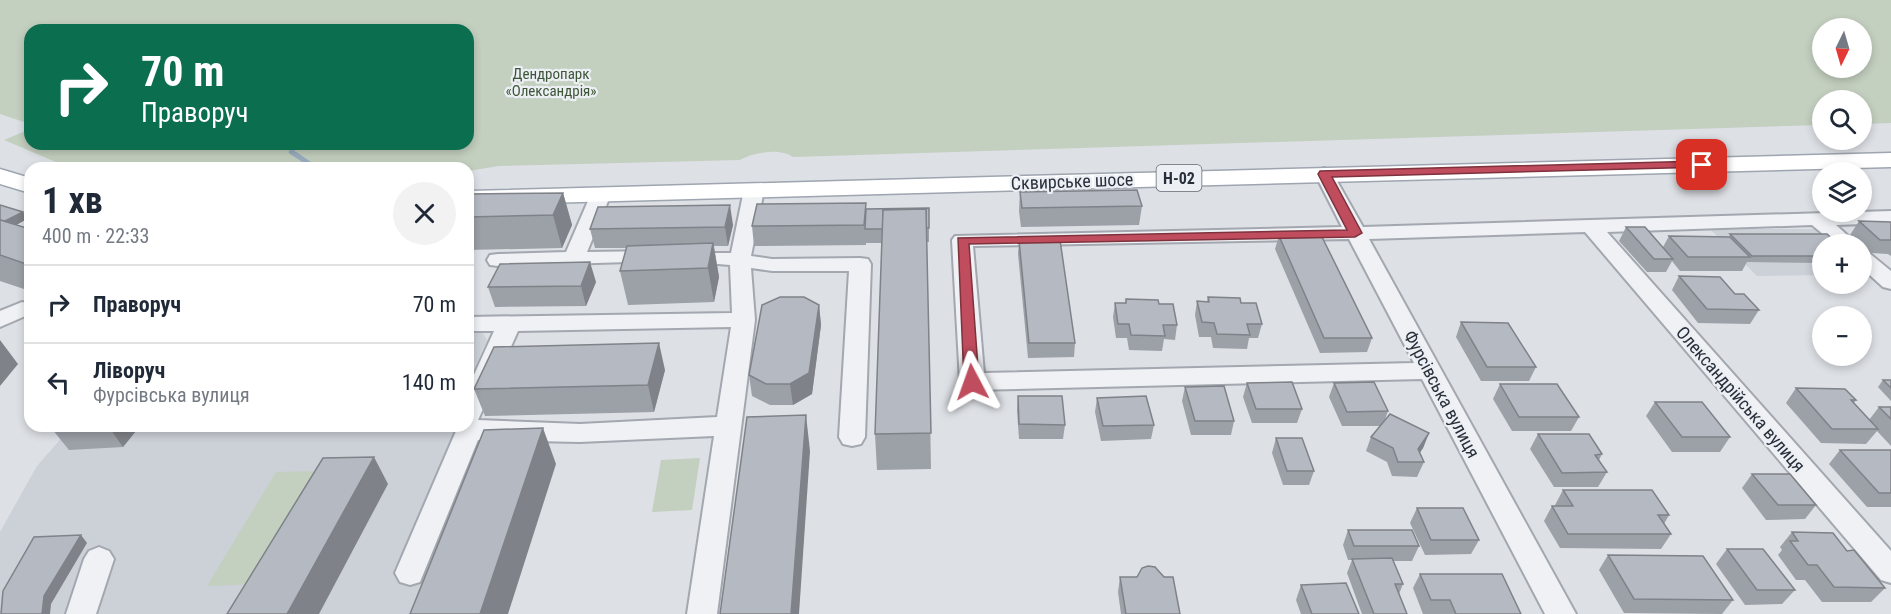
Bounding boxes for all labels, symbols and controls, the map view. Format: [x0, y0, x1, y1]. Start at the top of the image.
north arrow [1812, 18, 1872, 78]
map controls [1812, 18, 1872, 366]
text: 70 m [141, 47, 224, 96]
icon: right [42, 48, 120, 126]
park label: Дендропарк «Олександрія» [505, 65, 597, 100]
button: search [1812, 90, 1872, 150]
text: Праворуч [141, 97, 249, 129]
pin [1676, 139, 1727, 190]
icon: arrive [1685, 148, 1718, 181]
button: layers [1812, 162, 1872, 222]
road number: Н-02 [1156, 165, 1202, 191]
street label: Сквирське шосе [1010, 168, 1134, 194]
text: 1 хв [42, 180, 103, 222]
button: close [393, 182, 456, 245]
text: 400 m · 22:33 [42, 224, 149, 248]
button: + [1812, 234, 1872, 294]
icon: right [42, 288, 75, 321]
text: Праворуч [93, 292, 181, 317]
text: 70 m [413, 292, 456, 317]
button: − [1812, 306, 1872, 366]
street label: Олександрійська вулиця [1672, 322, 1810, 476]
street label: Фурсівська вулиця [1400, 327, 1484, 461]
position arrow [940, 350, 1004, 414]
text: Ліворуч [93, 358, 165, 383]
icon: left [42, 366, 75, 399]
text: 140 m [402, 370, 456, 395]
text: Фурсівська вулиця [93, 383, 250, 407]

